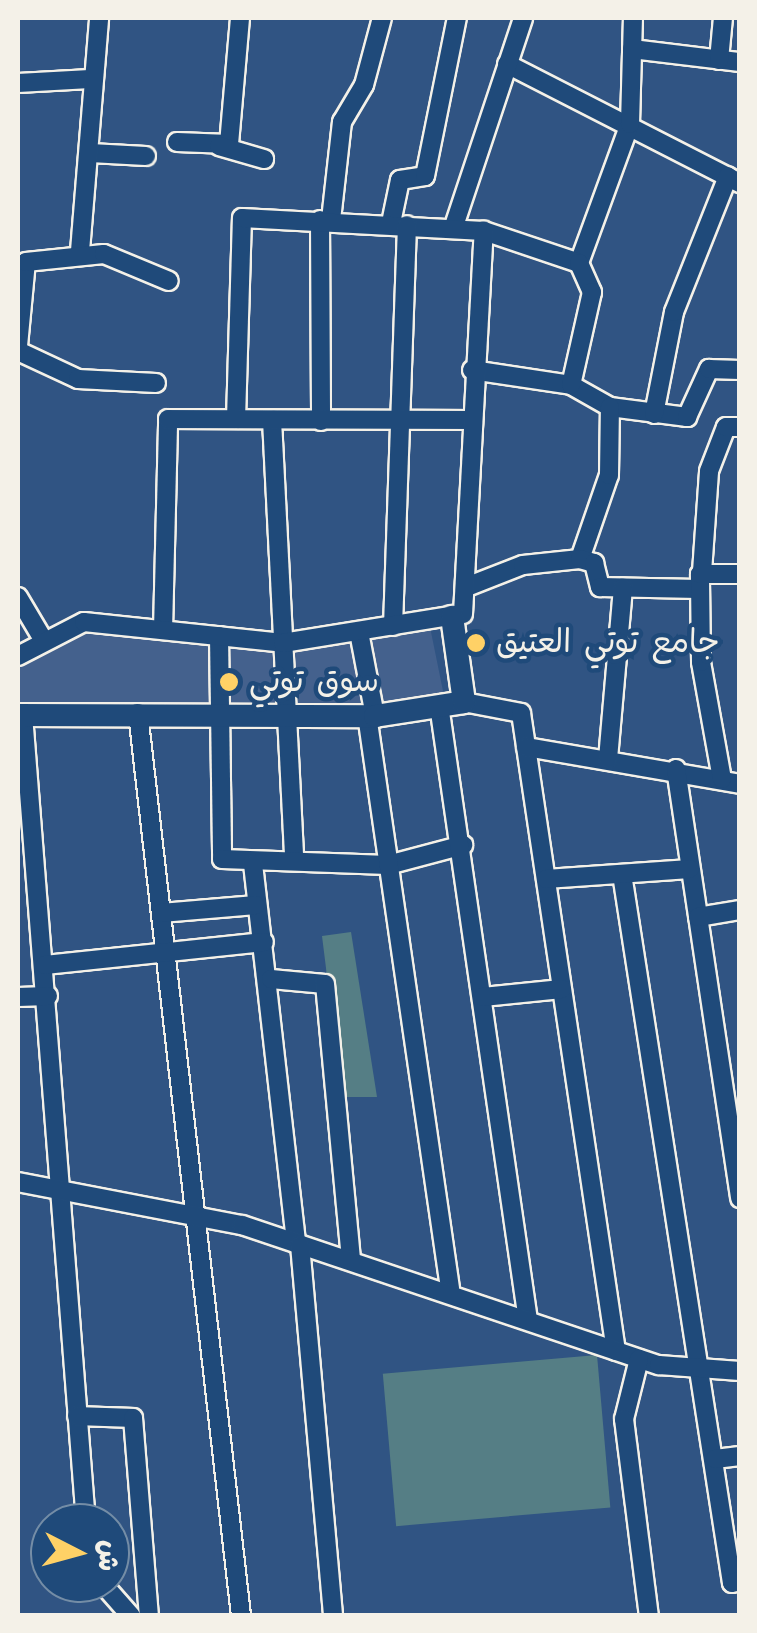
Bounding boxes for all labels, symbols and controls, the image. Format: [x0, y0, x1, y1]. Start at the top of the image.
place label: جامع توتي العتيق [496, 624, 720, 662]
marker: جامع توتي العتيق [465, 632, 487, 654]
place label: سوق توتي [249, 663, 379, 701]
marker: سوق توتي [218, 671, 240, 693]
north arrow [30, 1503, 130, 1603]
text: ش [87, 1539, 129, 1573]

